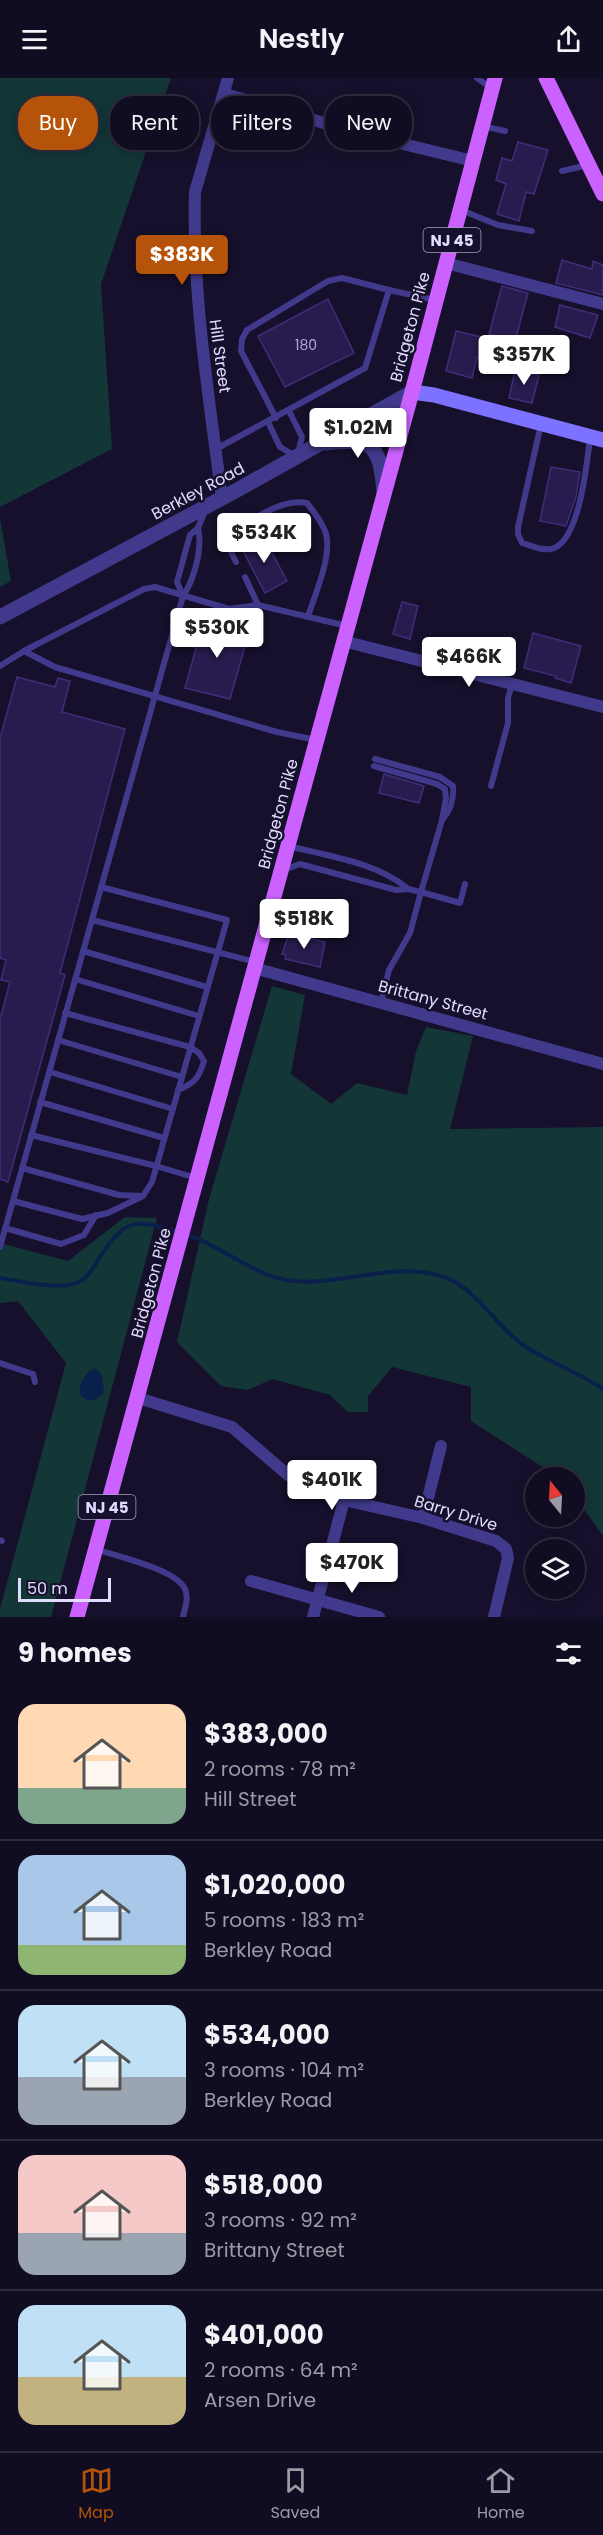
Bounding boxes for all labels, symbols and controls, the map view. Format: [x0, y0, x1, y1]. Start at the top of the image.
text: Nestly [259, 20, 344, 57]
icon: menu [18, 23, 51, 56]
icon: share [552, 23, 585, 56]
chip: Buy [18, 96, 98, 150]
chip: Rent [110, 96, 199, 150]
chip: Filters [211, 96, 313, 150]
chip: New [325, 96, 412, 150]
road number: NJ 45 [424, 228, 480, 252]
pin: $383K [140, 235, 224, 286]
text: $383K [150, 240, 214, 268]
street label: Bridgeton Pike [384, 269, 436, 385]
street label: Hill Street [203, 318, 237, 394]
house number: 180 [295, 335, 317, 355]
pin: $357K [482, 335, 566, 386]
text: $357K [493, 340, 555, 368]
pin: $1.02M [309, 408, 407, 459]
text: $1.02M [323, 413, 393, 441]
street label: Berkley Road [147, 457, 249, 525]
pin: $534K [222, 513, 306, 564]
text: $534K [231, 518, 297, 546]
pin: $530K [175, 608, 259, 659]
text: $530K [184, 613, 250, 641]
pin: $466K [427, 637, 511, 688]
text: $466K [436, 642, 502, 670]
street label: Bridgeton Pike [252, 756, 304, 872]
pin: $518K [262, 899, 346, 950]
text: $518K [274, 904, 334, 932]
street label: Brittany Street [376, 974, 490, 1026]
street label: Bridgeton Pike [125, 1225, 177, 1341]
pin: $401K [290, 1460, 374, 1511]
text: $401K [301, 1465, 363, 1493]
north arrow [525, 1467, 585, 1527]
map controls [525, 1467, 585, 1599]
street label: Barry Drive [412, 1489, 501, 1537]
road number: NJ 45 [78, 1495, 136, 1519]
button: layers [525, 1539, 585, 1599]
pin: $470K [310, 1543, 394, 1594]
text: $470K [320, 1548, 384, 1576]
scale bar [18, 1575, 111, 1602]
text: 50 m [27, 1577, 68, 1600]
text: 9 homes [18, 1635, 132, 1671]
icon: filters [552, 1637, 585, 1670]
text: $383,000 [204, 1716, 328, 1752]
icon: home [66, 1728, 138, 1800]
text: 2 rooms · 78 m² [204, 1755, 356, 1783]
text: Hill Street [204, 1785, 297, 1813]
text: $1,020,000 [204, 1867, 345, 1903]
icon: home [66, 1879, 138, 1951]
text: 5 rooms · 183 m² [204, 1906, 364, 1934]
text: Berkley Road [204, 1936, 332, 1964]
text: $534,000 [204, 2017, 330, 2053]
icon: home [66, 2029, 138, 2101]
text: 3 rooms · 104 m² [204, 2056, 364, 2084]
text: Berkley Road [204, 2086, 332, 2114]
text: $518,000 [204, 2167, 323, 2203]
icon: home [66, 2179, 138, 2251]
text: 3 rooms · 92 m² [204, 2206, 357, 2234]
text: Brittany Street [204, 2236, 345, 2264]
text: $401,000 [204, 2317, 324, 2353]
icon: home [66, 2329, 138, 2401]
text: 2 rooms · 64 m² [204, 2356, 358, 2384]
text: Arsen Drive [204, 2386, 316, 2414]
tab: Map [78, 2464, 114, 2525]
tab: Saved [270, 2464, 320, 2525]
tab: Home [477, 2464, 525, 2525]

